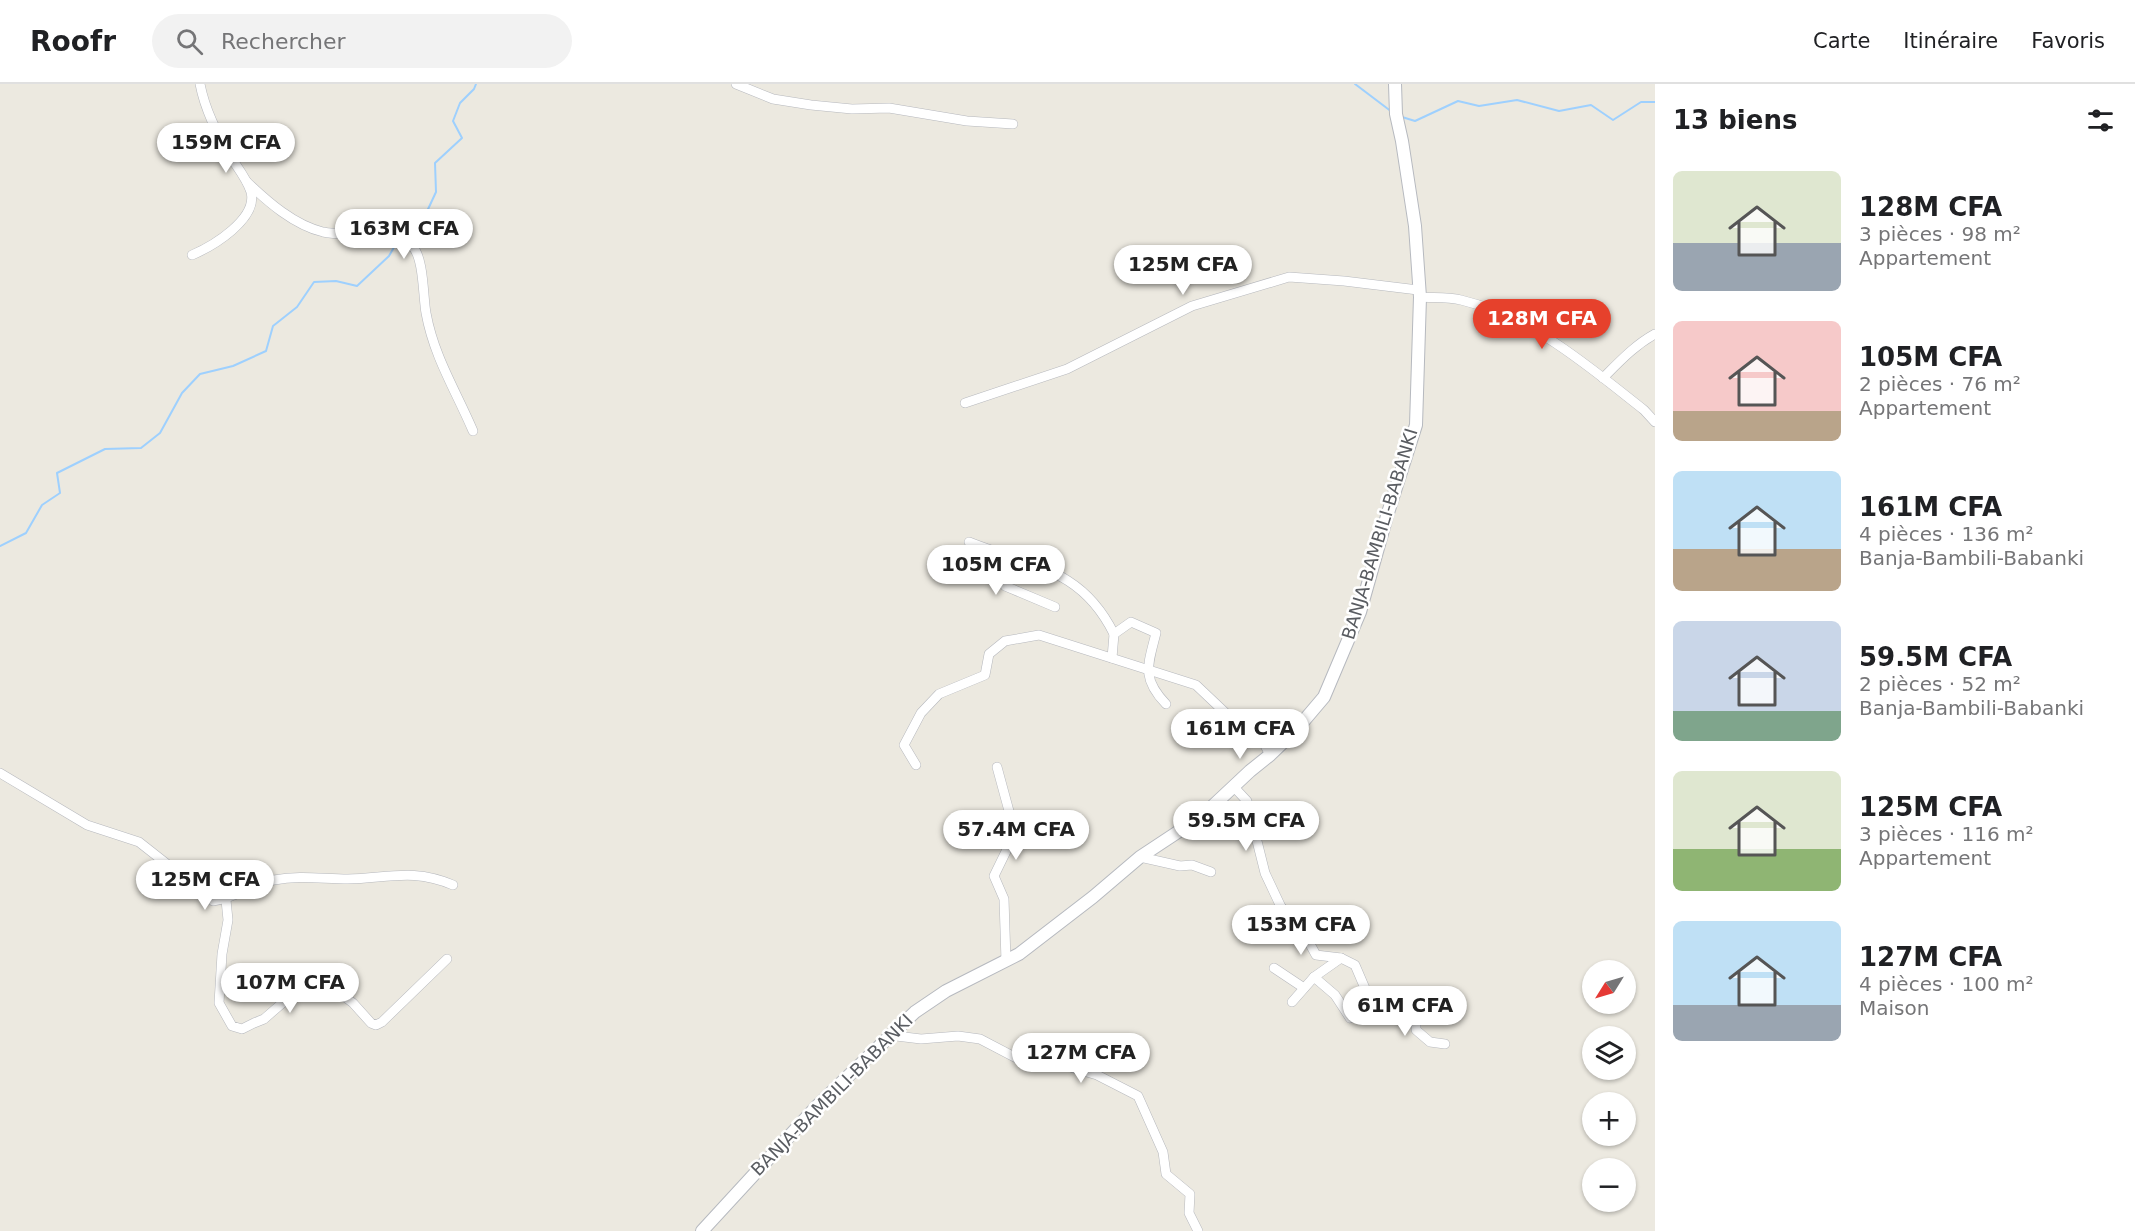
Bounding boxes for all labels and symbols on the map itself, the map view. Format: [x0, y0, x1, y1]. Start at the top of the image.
pin: 159M CFA [164, 123, 288, 174]
pin: 163M CFA [342, 209, 466, 260]
pin: 125M CFA [1121, 245, 1245, 296]
pin: 128M CFA [1480, 299, 1604, 350]
street label: BANJA-BAMBILI-BABANKI [1337, 426, 1422, 642]
pin: 105M CFA [934, 545, 1058, 596]
pin: 161M CFA [1178, 709, 1302, 760]
pin: 59.5M CFA [1177, 801, 1315, 852]
pin: 57.4M CFA [947, 810, 1085, 861]
pin: 125M CFA [143, 860, 267, 911]
pin: 153M CFA [1239, 905, 1363, 956]
north arrow [1582, 960, 1636, 1014]
pin: 107M CFA [228, 963, 352, 1014]
pin: 61M CFA [1350, 986, 1460, 1037]
street label: BANJA-BAMBILI-BABANKI [746, 1009, 917, 1180]
pin: 127M CFA [1019, 1033, 1143, 1084]

